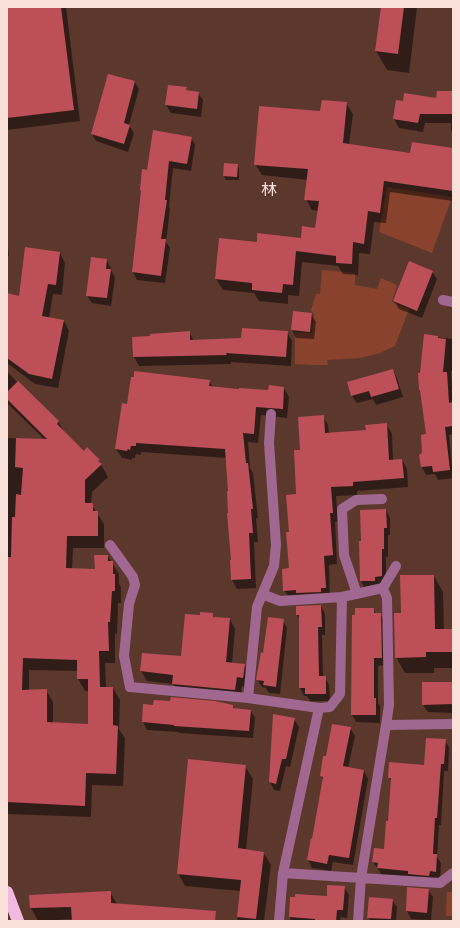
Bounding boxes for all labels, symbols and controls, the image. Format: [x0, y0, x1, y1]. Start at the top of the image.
district label: 林 [261, 181, 277, 201]

